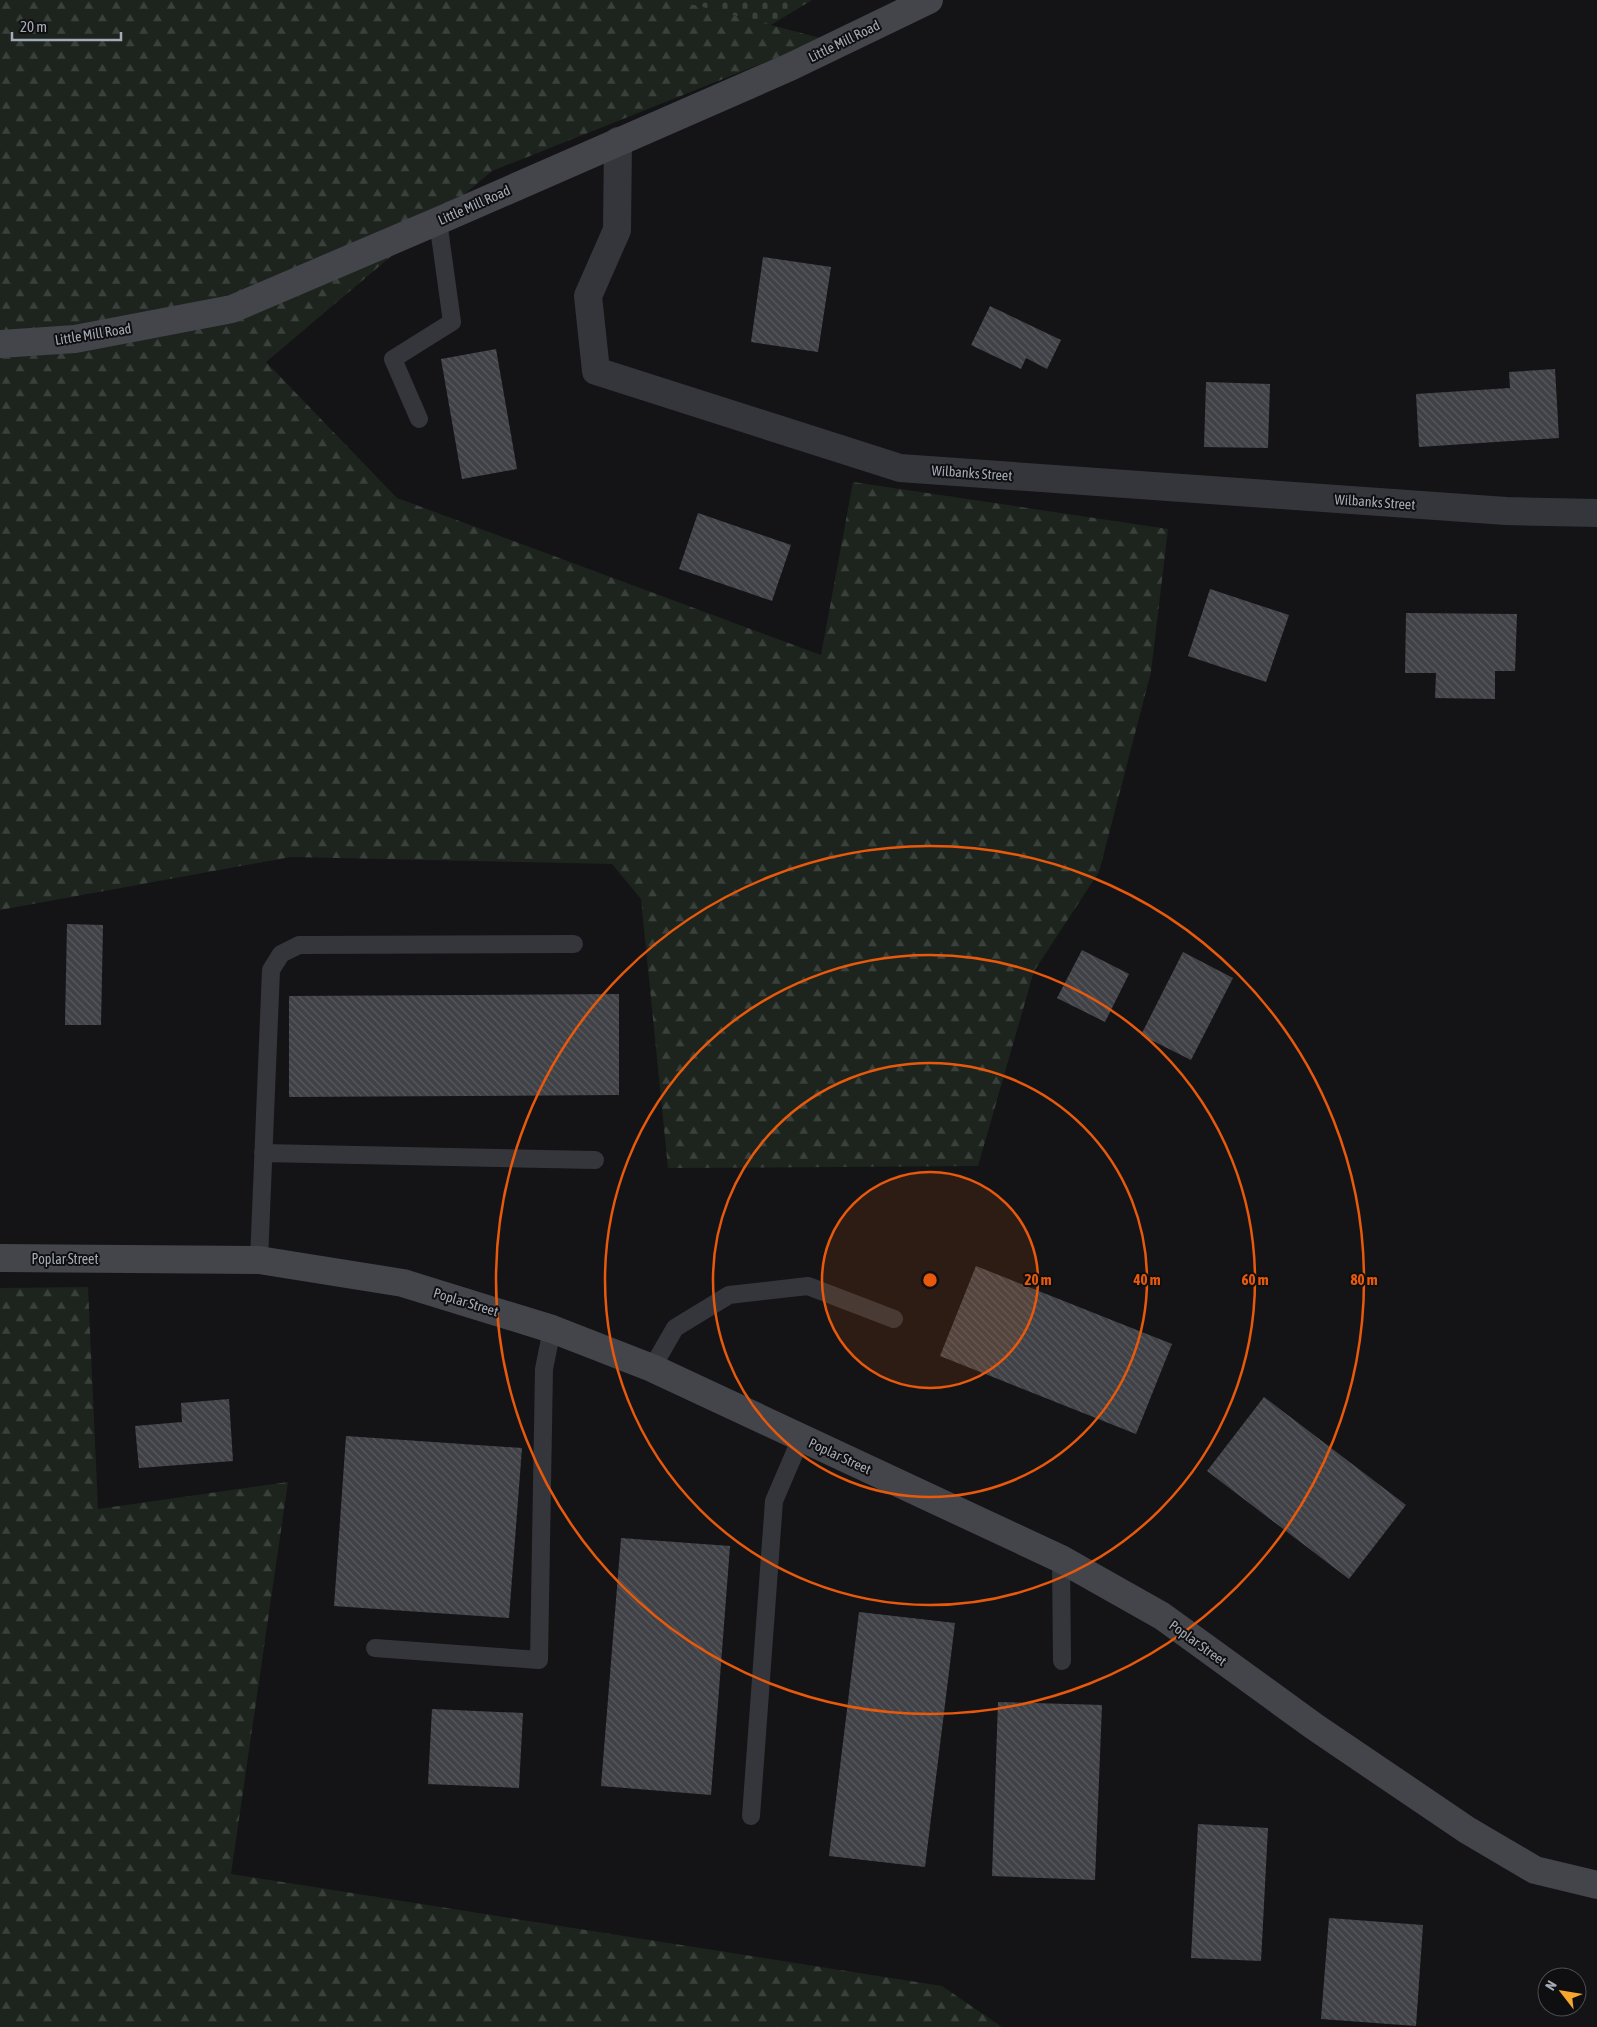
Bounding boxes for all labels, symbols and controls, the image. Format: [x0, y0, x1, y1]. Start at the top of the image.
scale bar [12, 10, 121, 42]
street label: Little Mill Road [806, 17, 882, 65]
text: 20 m [20, 18, 47, 35]
street label: Little Mill Road [435, 182, 513, 228]
street label: Little Mill Road [54, 320, 132, 348]
street label: Wilbanks Street [931, 462, 1013, 484]
street label: Wilbanks Street [1334, 491, 1416, 513]
street label: Poplar Street [32, 1251, 98, 1267]
centre of rings [921, 1271, 939, 1289]
text: 20 m [1025, 1271, 1052, 1288]
text: 40 m [1133, 1271, 1161, 1288]
text: 60 m [1242, 1271, 1269, 1288]
text: 80 m [1351, 1271, 1378, 1288]
street label: Poplar Street [432, 1285, 500, 1319]
street label: Poplar Street [806, 1435, 874, 1477]
street label: Poplar Street [1166, 1617, 1230, 1669]
north arrow [1537, 1967, 1587, 2017]
text: N [1542, 1978, 1560, 1993]

